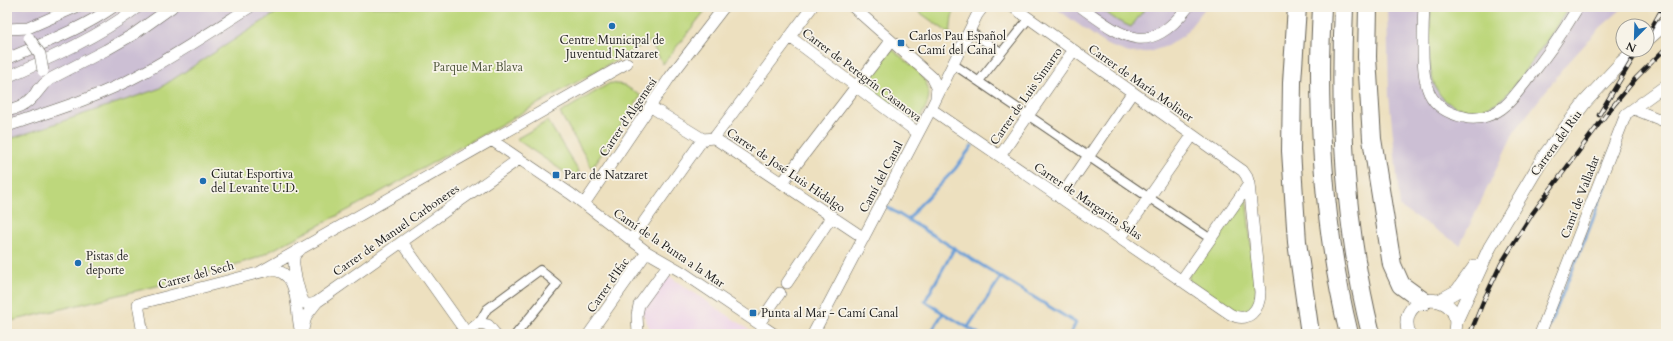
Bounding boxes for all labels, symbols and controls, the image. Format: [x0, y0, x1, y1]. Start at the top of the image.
north arrow [1615, 18, 1655, 58]
marker: Centre Municipal de Juventud Natzaret [607, 21, 617, 31]
street label: Carrer de Peregrín Casanova [799, 25, 926, 126]
place label: Carlos Pau Español - Camí del Canal [909, 28, 1006, 58]
place label: Centre Municipal de Juventud Natzaret [560, 32, 664, 62]
marker: Carlos Pau Español - Camí del Canal [896, 38, 906, 48]
text: N [1624, 38, 1639, 56]
street label: Carrer de María Moliner [1085, 41, 1197, 126]
street label: Carrer de Luis Simarro [986, 44, 1066, 148]
park label: Parque Mar Blava [433, 59, 524, 75]
street label: Carrer d'Algemesí [596, 74, 661, 160]
street label: Carrera del Riu [1527, 107, 1586, 179]
street label: Carrer de José Luis Hidalgo [723, 124, 849, 216]
street label: Camí del Canal [855, 139, 907, 215]
street label: Camí de Valladar [1557, 153, 1603, 241]
street label: Carrer de Margarita Salas [1031, 159, 1145, 243]
place label: Ciutat Esportiva del Levante U.D. [211, 166, 298, 196]
place label: Parc de Natzaret [564, 167, 648, 183]
marker: Parc de Natzaret [551, 170, 561, 180]
marker: Ciutat Esportiva del Levante U.D. [198, 176, 208, 186]
street label: Carrer de Manuel Carboneres [330, 180, 462, 280]
street label: Camí de la Punta a la Mar [610, 205, 728, 292]
place label: Pistas de deporte [86, 248, 129, 278]
street label: Carrer d'Ifac [583, 254, 633, 316]
street label: Carrer del Sech [156, 257, 236, 293]
marker: Pistas de deporte [73, 258, 83, 268]
place label: Punta al Mar - Camí Canal [761, 305, 898, 321]
marker: Punta al Mar - Camí Canal [748, 308, 758, 318]

